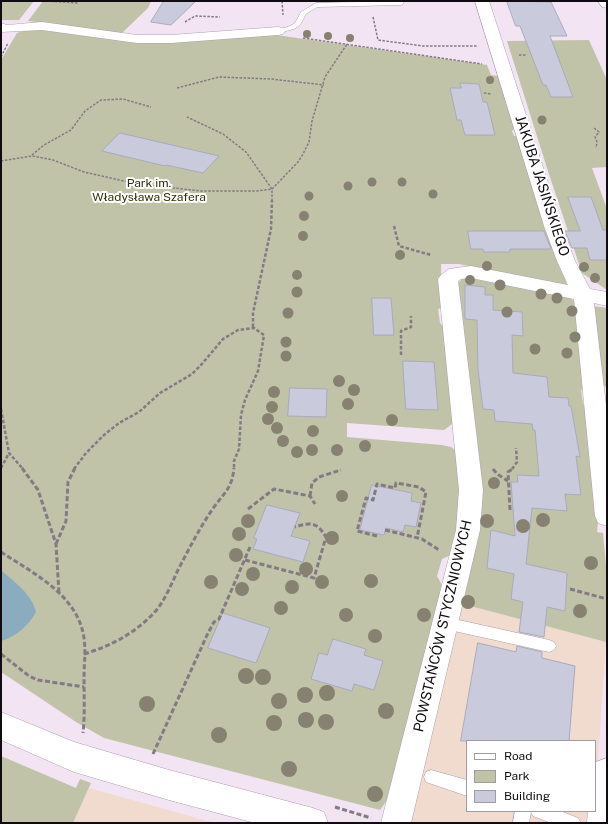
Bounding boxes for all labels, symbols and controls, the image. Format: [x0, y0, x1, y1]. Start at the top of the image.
street label: JAKUBA JASIŃSKIEGO [511, 113, 573, 259]
park label: Park im. Władysława Szafera [92, 176, 206, 204]
street label: POWSTAŃCÓW STYCZNIOWYCH [410, 518, 476, 734]
legend [466, 740, 596, 812]
text: Road [504, 749, 532, 763]
text: Park [504, 769, 530, 783]
text: Building [504, 789, 550, 803]

